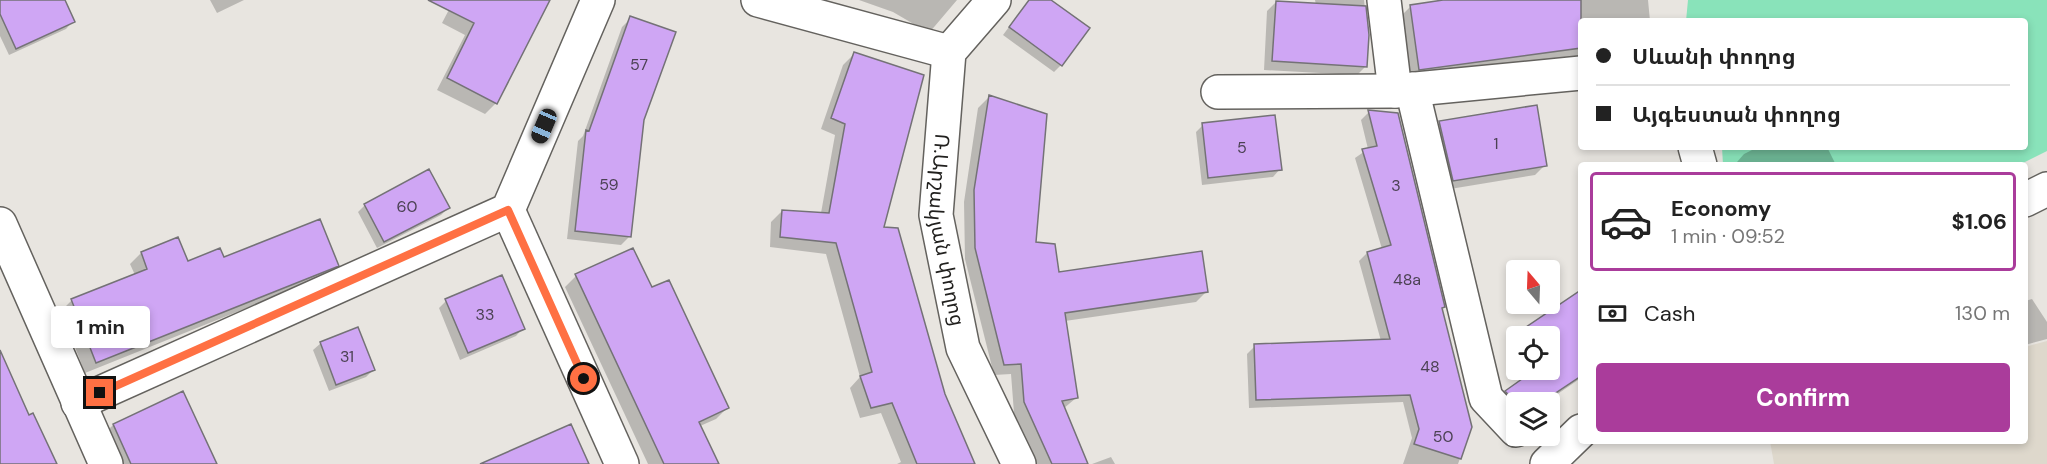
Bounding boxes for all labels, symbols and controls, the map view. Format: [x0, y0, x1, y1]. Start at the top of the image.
text: Սևանի փողոց [1632, 42, 1796, 71]
house number: 57 [630, 54, 648, 75]
text: Այգեստան փողոց [1632, 100, 1841, 129]
car [529, 106, 559, 146]
street label: Ռ.Արշակյան փողոց [923, 133, 971, 328]
house number: 1 [1494, 133, 1499, 154]
house number: 5 [1237, 137, 1247, 158]
house number: 59 [599, 174, 619, 195]
house number: 3 [1391, 175, 1401, 196]
text: Economy [1671, 194, 1771, 223]
icon: car [1599, 195, 1653, 249]
house number: 60 [397, 196, 418, 217]
text: $1.06 [1952, 207, 2007, 236]
text: 1 min · 09:52 [1671, 223, 1785, 249]
north arrow [1506, 260, 1560, 314]
map controls [1506, 260, 1560, 446]
house number: 48a [1393, 269, 1421, 290]
icon: cash [1596, 297, 1629, 330]
text: Cash [1644, 299, 1695, 328]
text: 130 m [1955, 300, 2010, 326]
house number: 33 [476, 304, 494, 325]
callout: 1 min [51, 306, 150, 348]
text: 1 min [76, 314, 125, 340]
button: locate [1506, 326, 1560, 380]
house number: 31 [340, 346, 354, 367]
house number: 48 [1420, 356, 1440, 377]
button: Confirm [1596, 363, 2010, 432]
route start [570, 365, 597, 392]
route end [86, 379, 113, 406]
button: layers [1506, 392, 1560, 446]
house number: 50 [1433, 426, 1453, 447]

